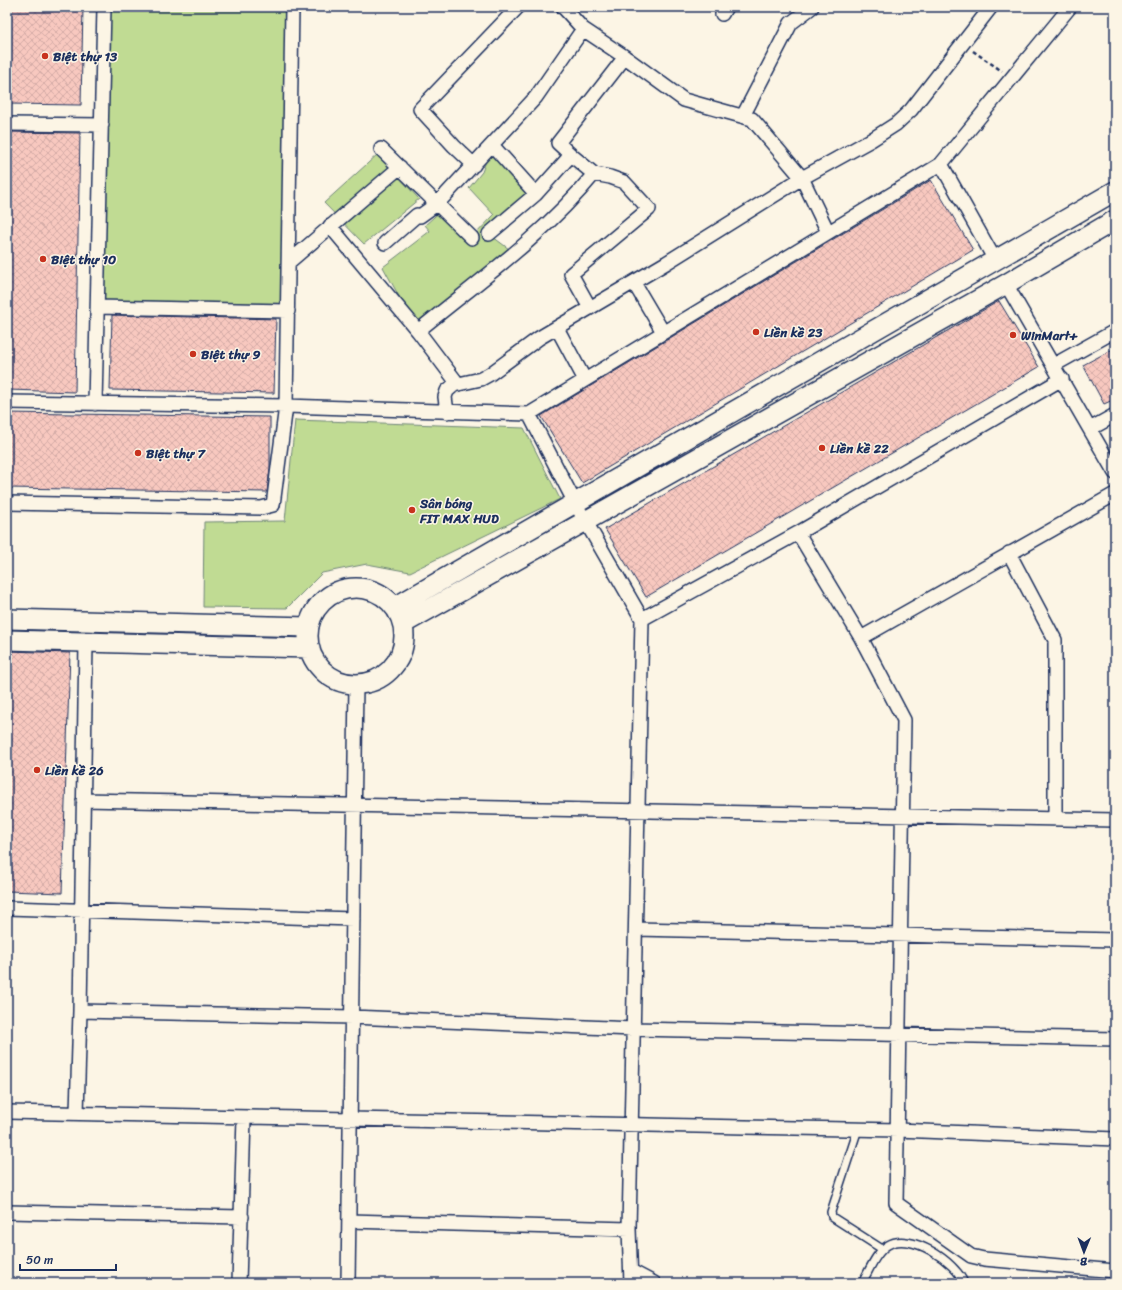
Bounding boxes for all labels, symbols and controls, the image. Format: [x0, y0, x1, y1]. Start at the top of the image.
place label: Biệt thự 13 [53, 45, 118, 68]
marker: Biệt thự 13 [40, 51, 50, 61]
place label: Biệt thự 10 [51, 248, 116, 271]
marker: Biệt thự 10 [38, 254, 48, 264]
place label: Liền kề 23 [764, 321, 823, 344]
place label: WinMart+ [1021, 324, 1078, 347]
marker: Liền kề 23 [751, 327, 761, 337]
marker: WinMart+ [1008, 330, 1018, 340]
place label: Biệt thự 9 [201, 343, 261, 366]
marker: Biệt thự 9 [188, 349, 198, 359]
place label: Liền kề 22 [830, 437, 889, 460]
place label: Biệt thự 7 [146, 442, 207, 465]
marker: Liền kề 22 [817, 443, 827, 453]
marker: Biệt thự 7 [133, 448, 143, 458]
place label: Sân bóng FIT MAX HUD [419, 492, 499, 530]
marker: Sân bóng FIT MAX HUD [407, 505, 417, 515]
place label: Liền kề 26 [45, 759, 104, 782]
marker: Liền kề 26 [32, 765, 42, 775]
north arrow [1064, 1232, 1104, 1272]
scale bar [20, 1246, 116, 1272]
text: 50 m [26, 1249, 53, 1271]
text: B [1080, 1252, 1087, 1271]

